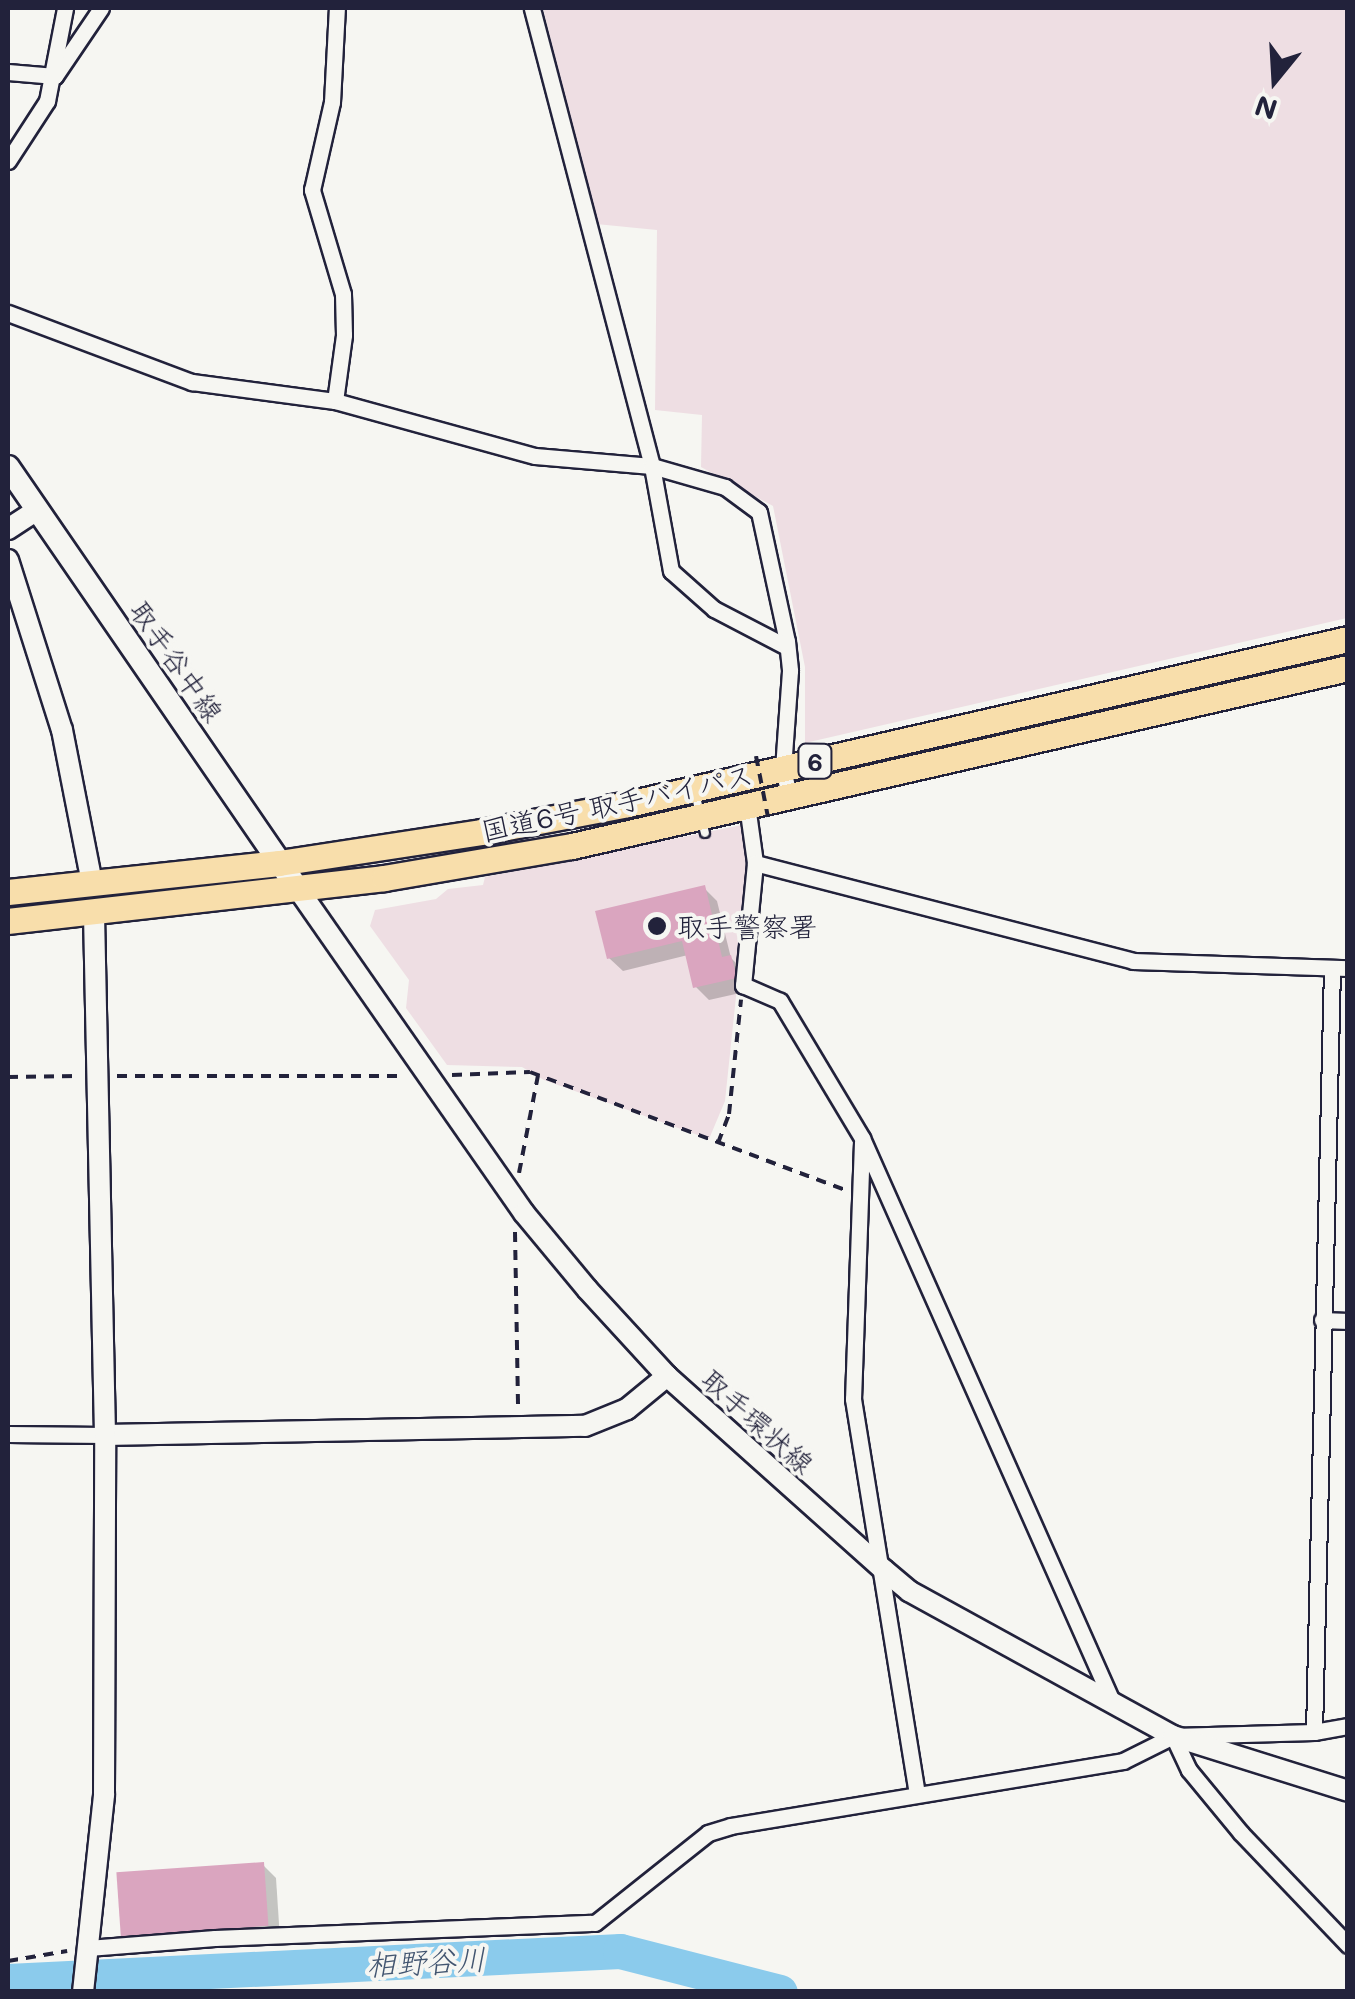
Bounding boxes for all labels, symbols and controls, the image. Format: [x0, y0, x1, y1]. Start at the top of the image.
north arrow [1225, 30, 1325, 130]
text: N [1250, 88, 1281, 129]
street label: 取手谷中線 [123, 594, 231, 728]
road number: 6 [795, 741, 835, 781]
street label: 国道6号 取手バイパス [478, 757, 756, 847]
place label: 取手警察署 [677, 909, 817, 943]
marker: 取手警察署 [646, 915, 668, 937]
street label: 取手環状線 [695, 1362, 821, 1480]
water label: 相野谷川 [365, 1940, 487, 1982]

